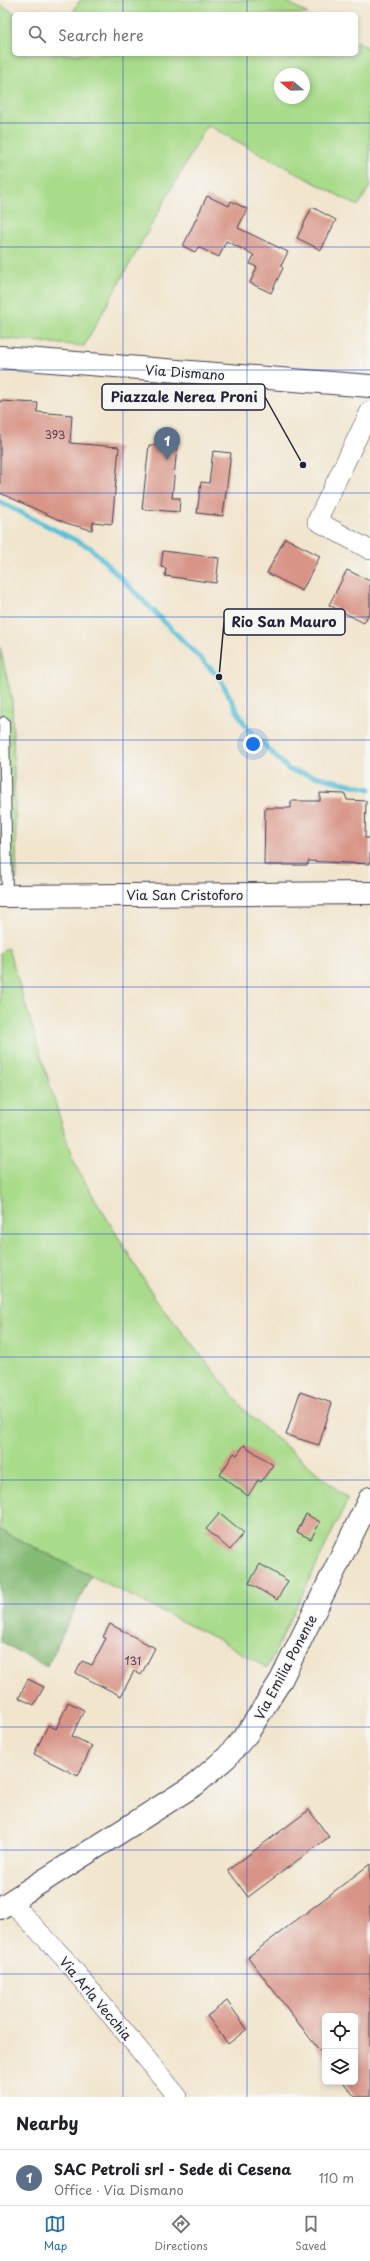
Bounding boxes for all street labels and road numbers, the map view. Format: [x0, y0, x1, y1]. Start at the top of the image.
street label: Via Dismano [144, 360, 226, 384]
street label: Via San Cristoforo [127, 885, 243, 904]
street label: Via Emilia Ponente [249, 1611, 321, 1723]
street label: Via Arla Vecchia [55, 1952, 137, 2044]

